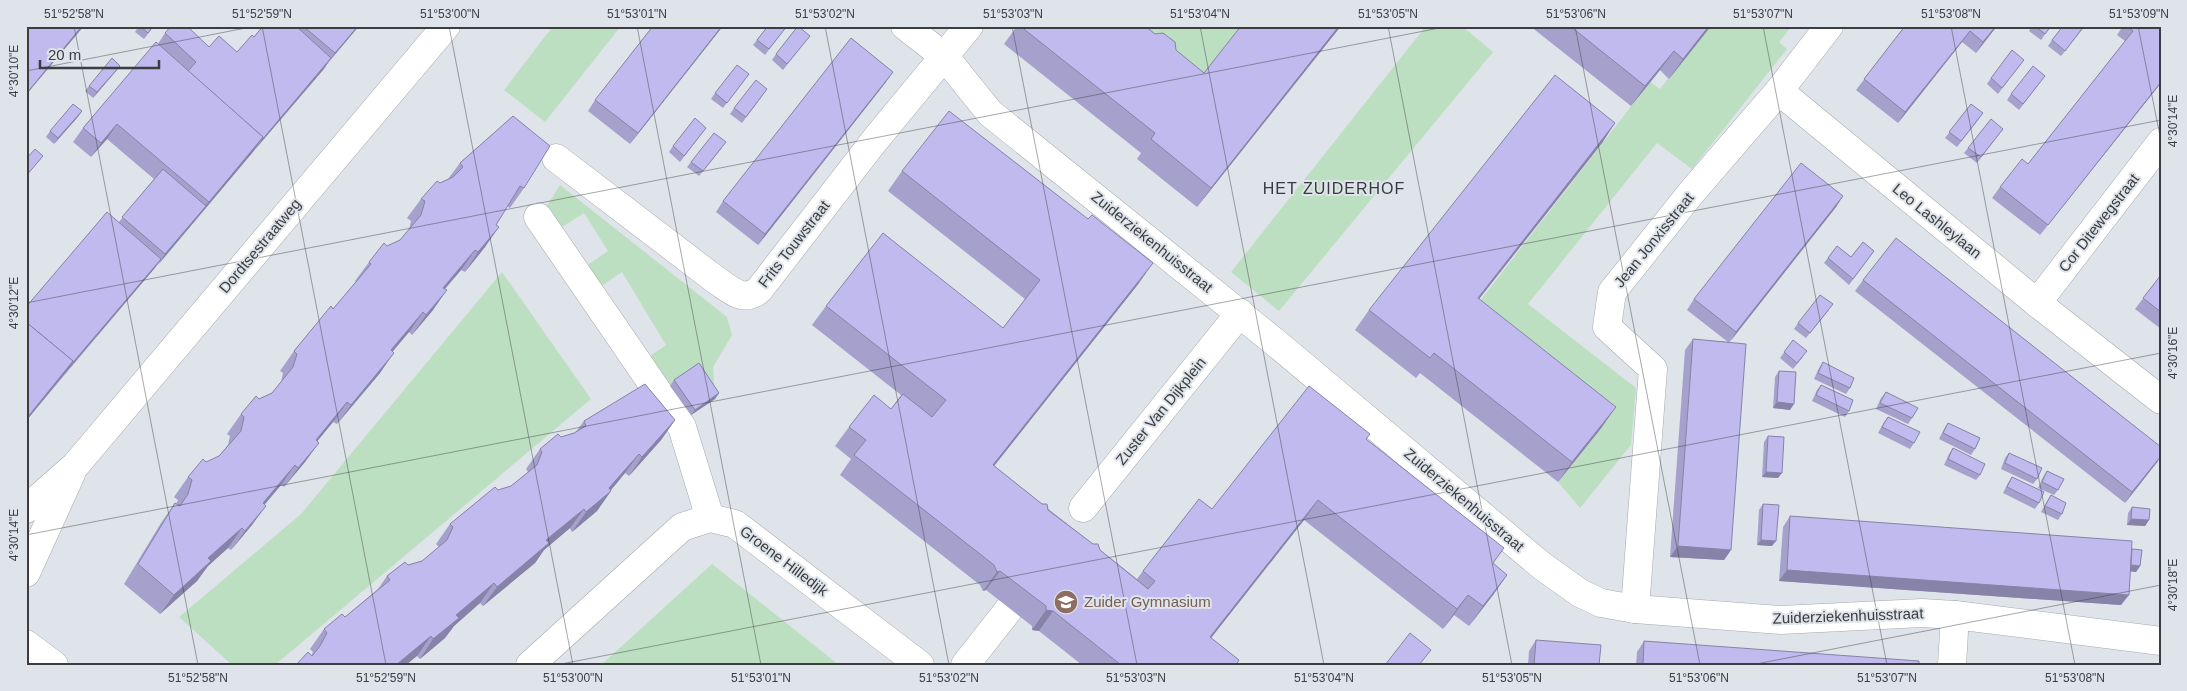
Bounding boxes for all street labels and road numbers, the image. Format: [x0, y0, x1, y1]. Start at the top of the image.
street label: Cor Ditewegstraat [2055, 170, 2143, 275]
street label: Leo Lashleylaan [1890, 180, 1985, 262]
street label: Zuiderziekenhuisstraat [1088, 188, 1217, 296]
street label: Jean Jonxisstraat [1610, 188, 1697, 290]
street label: Dordtsestraatweg [215, 195, 304, 296]
street label: Frits Touwstraat [754, 196, 833, 291]
street label: Zuster Van Dijkplein [1112, 354, 1209, 468]
street label: Zuiderziekenhuisstraat [1401, 445, 1528, 555]
street label: Groene Hilledijk [737, 522, 832, 600]
street label: Zuiderziekenhuisstraat [1772, 604, 1925, 627]

